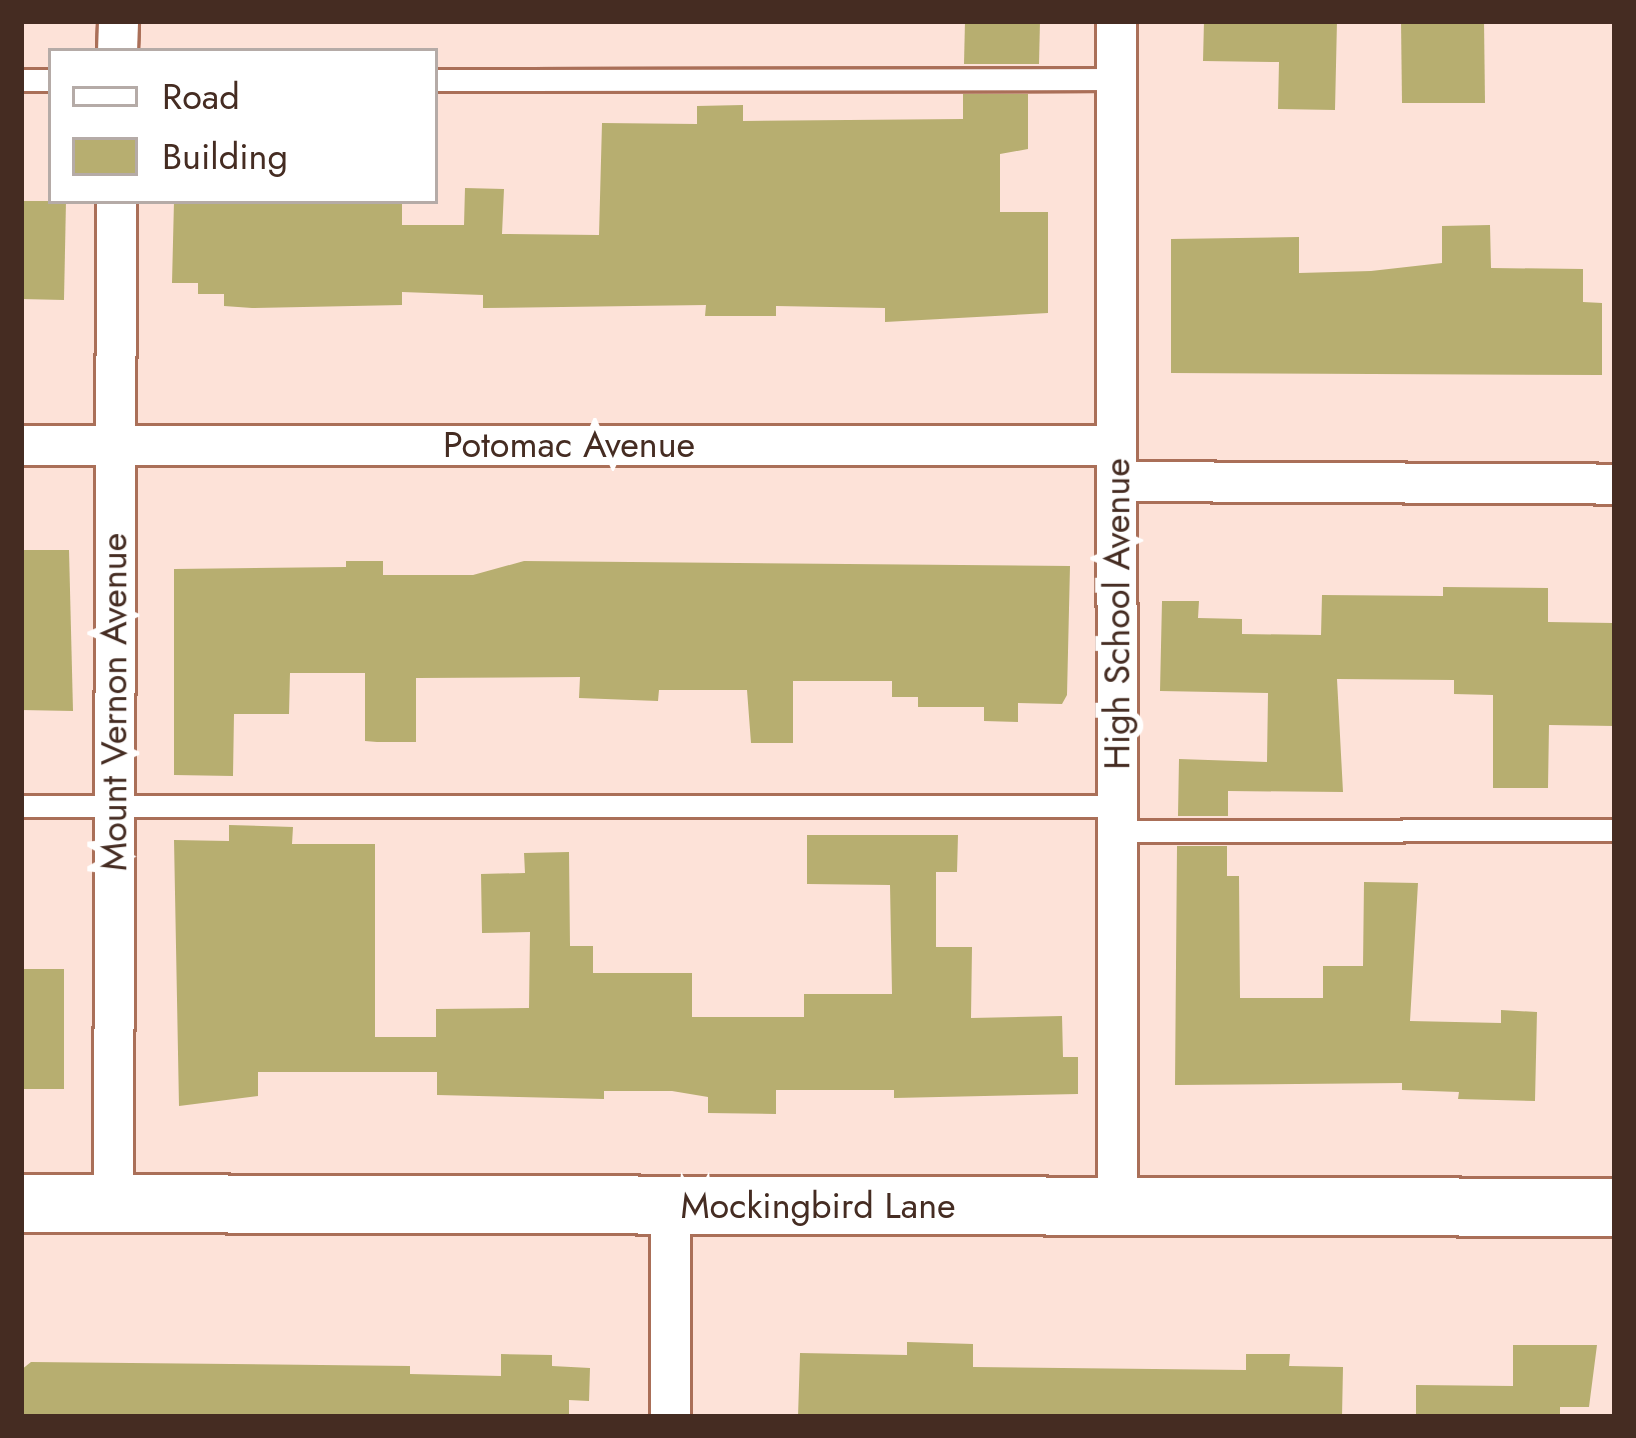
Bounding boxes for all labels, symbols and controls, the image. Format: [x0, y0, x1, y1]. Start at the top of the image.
legend [48, 48, 438, 204]
text: Road [162, 70, 240, 122]
text: Building [162, 130, 288, 182]
street label: Potomac Avenue [443, 423, 695, 467]
street label: High School Avenue [1095, 458, 1139, 770]
street label: Mount Vernon Avenue [92, 533, 136, 871]
street label: Mockingbird Lane [680, 1184, 956, 1228]

